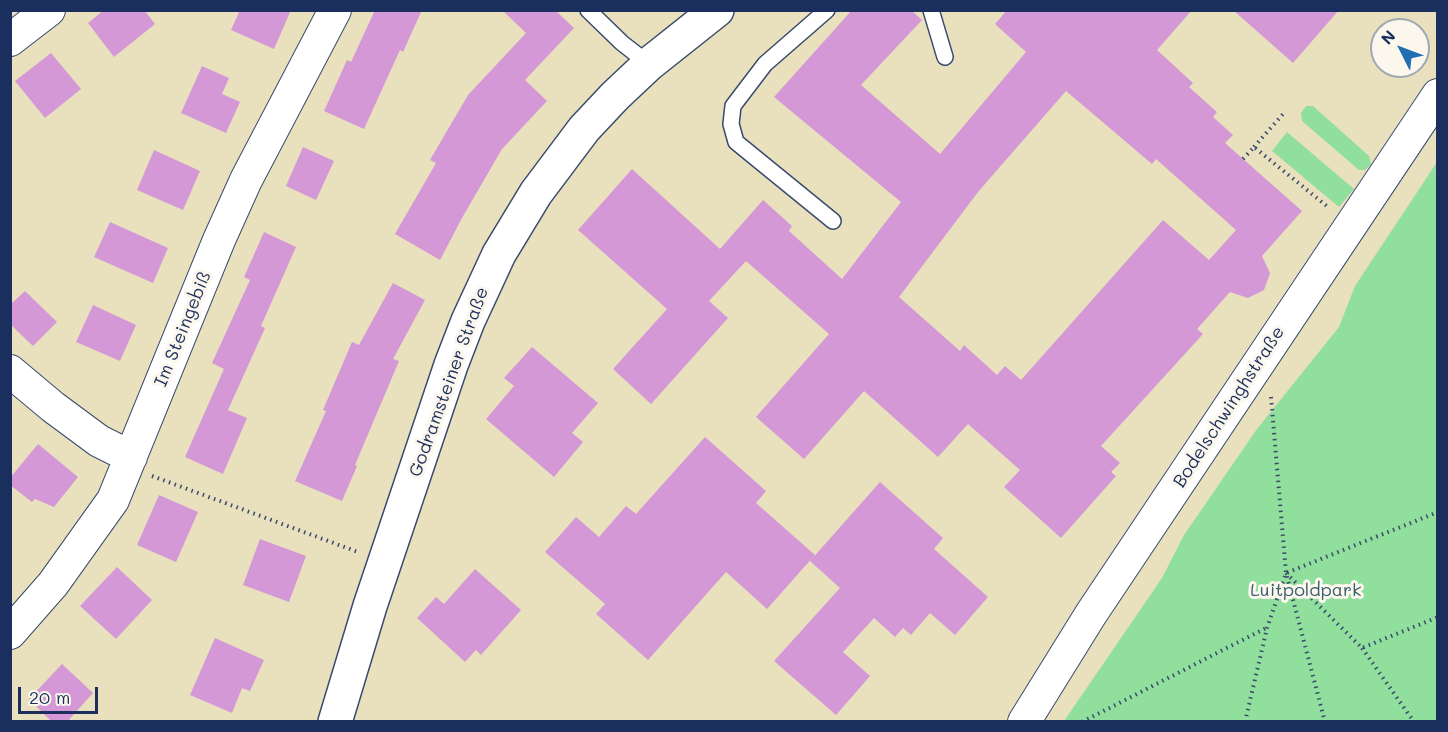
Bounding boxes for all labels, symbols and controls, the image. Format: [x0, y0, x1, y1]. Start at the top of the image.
north arrow [1370, 18, 1430, 78]
text: N [1376, 25, 1400, 49]
street label: Im Steingebiß [150, 268, 216, 390]
street label: Godramsteiner Straße [405, 284, 493, 480]
street label: Bodelschwinghstraße [1169, 322, 1289, 492]
park label: Luitpoldpark [1250, 579, 1362, 601]
scale bar [21, 675, 100, 713]
text: 20 m [29, 685, 70, 709]

